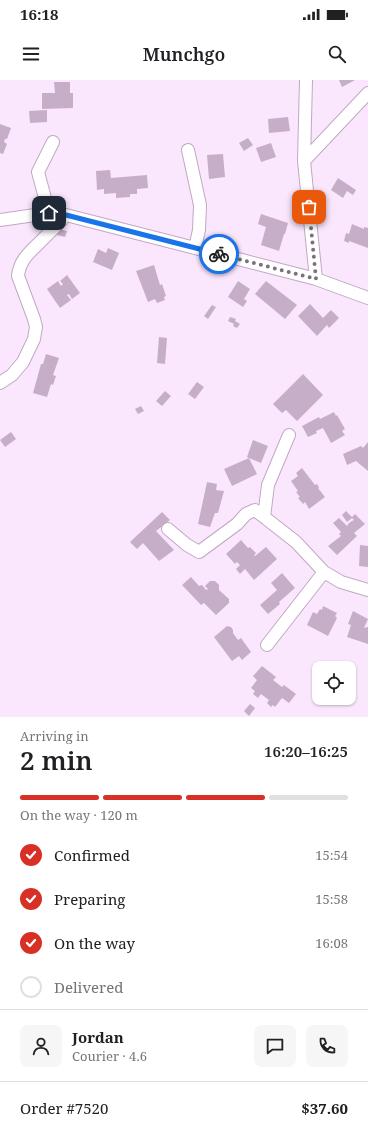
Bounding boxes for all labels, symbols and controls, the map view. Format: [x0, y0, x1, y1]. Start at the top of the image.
text: 16:18 [20, 4, 58, 24]
text: Munchgo [143, 42, 225, 66]
icon: menu [20, 43, 42, 65]
icon: search [326, 43, 348, 65]
pin [292, 190, 326, 224]
pin [32, 196, 66, 230]
icon: bag [298, 196, 320, 218]
icon: home [38, 202, 60, 224]
courier [199, 234, 239, 274]
icon: bike [208, 243, 230, 265]
map controls [312, 661, 356, 705]
button: locate [312, 661, 356, 705]
text: Arriving in [20, 727, 89, 745]
text: 16:20–16:25 [264, 741, 348, 761]
text: 2 min [20, 742, 93, 778]
text: On the way · 120 m [20, 806, 138, 824]
icon: check [20, 844, 42, 866]
text: Confirmed [54, 845, 130, 865]
text: 15:54 [315, 846, 348, 864]
icon: check [20, 888, 42, 910]
text: Preparing [54, 889, 125, 909]
text: 15:58 [315, 890, 348, 908]
icon: check [20, 932, 42, 954]
text: On the way [54, 933, 135, 953]
text: 16:08 [315, 934, 348, 952]
text: Delivered [54, 977, 123, 997]
button: person [20, 1025, 62, 1067]
button: chat [254, 1025, 296, 1067]
button: phone [306, 1025, 348, 1067]
text: Jordan [72, 1027, 124, 1047]
text: Courier · 4.6 [72, 1047, 147, 1065]
text: Order #7520 [20, 1098, 108, 1118]
text: $37.60 [301, 1098, 348, 1118]

